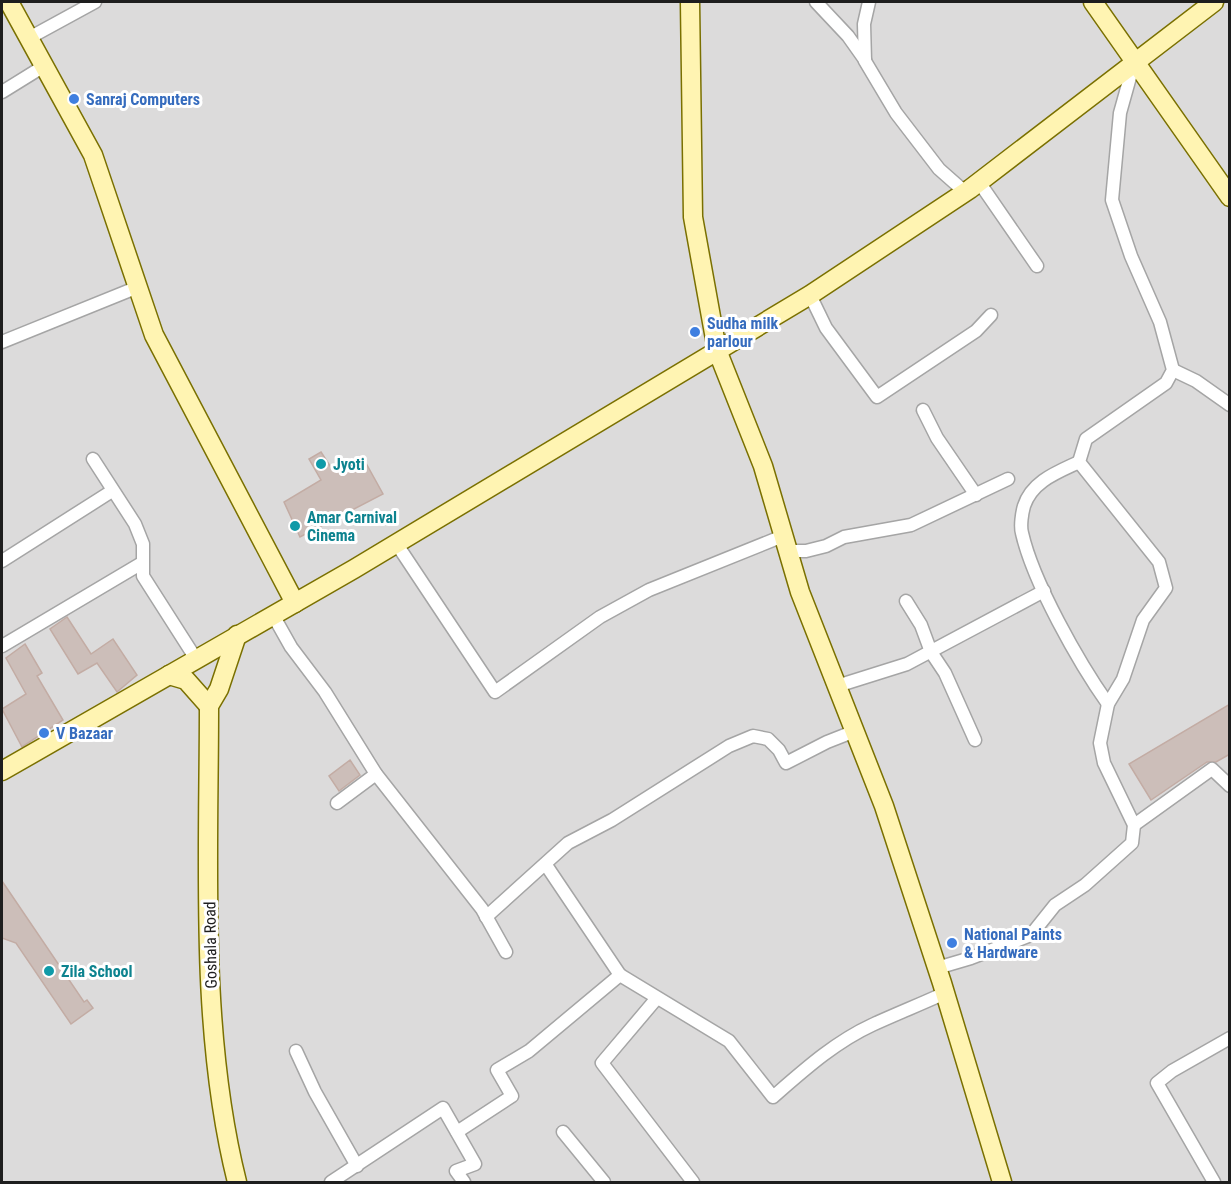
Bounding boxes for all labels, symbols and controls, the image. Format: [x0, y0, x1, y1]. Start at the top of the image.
place label: Sanraj Computers [86, 90, 200, 109]
marker: Sanraj Computers [67, 92, 81, 106]
place label: Sudha milk parlour [707, 314, 778, 351]
marker: Sudha milk parlour [688, 325, 702, 339]
place label: Jyoti [333, 455, 365, 474]
marker: Jyoti [314, 457, 328, 471]
place label: Amar Carnival Cinema [307, 508, 397, 545]
marker: Amar Carnival Cinema [288, 519, 302, 533]
place label: V Bazaar [56, 724, 113, 743]
marker: V Bazaar [37, 726, 51, 740]
street label: Goshala Road [200, 901, 221, 989]
place label: National Paints & Hardware [964, 925, 1062, 962]
marker: National Paints & Hardware [945, 936, 959, 950]
place label: Zila School [61, 962, 133, 981]
marker: Zila School [42, 964, 56, 978]

